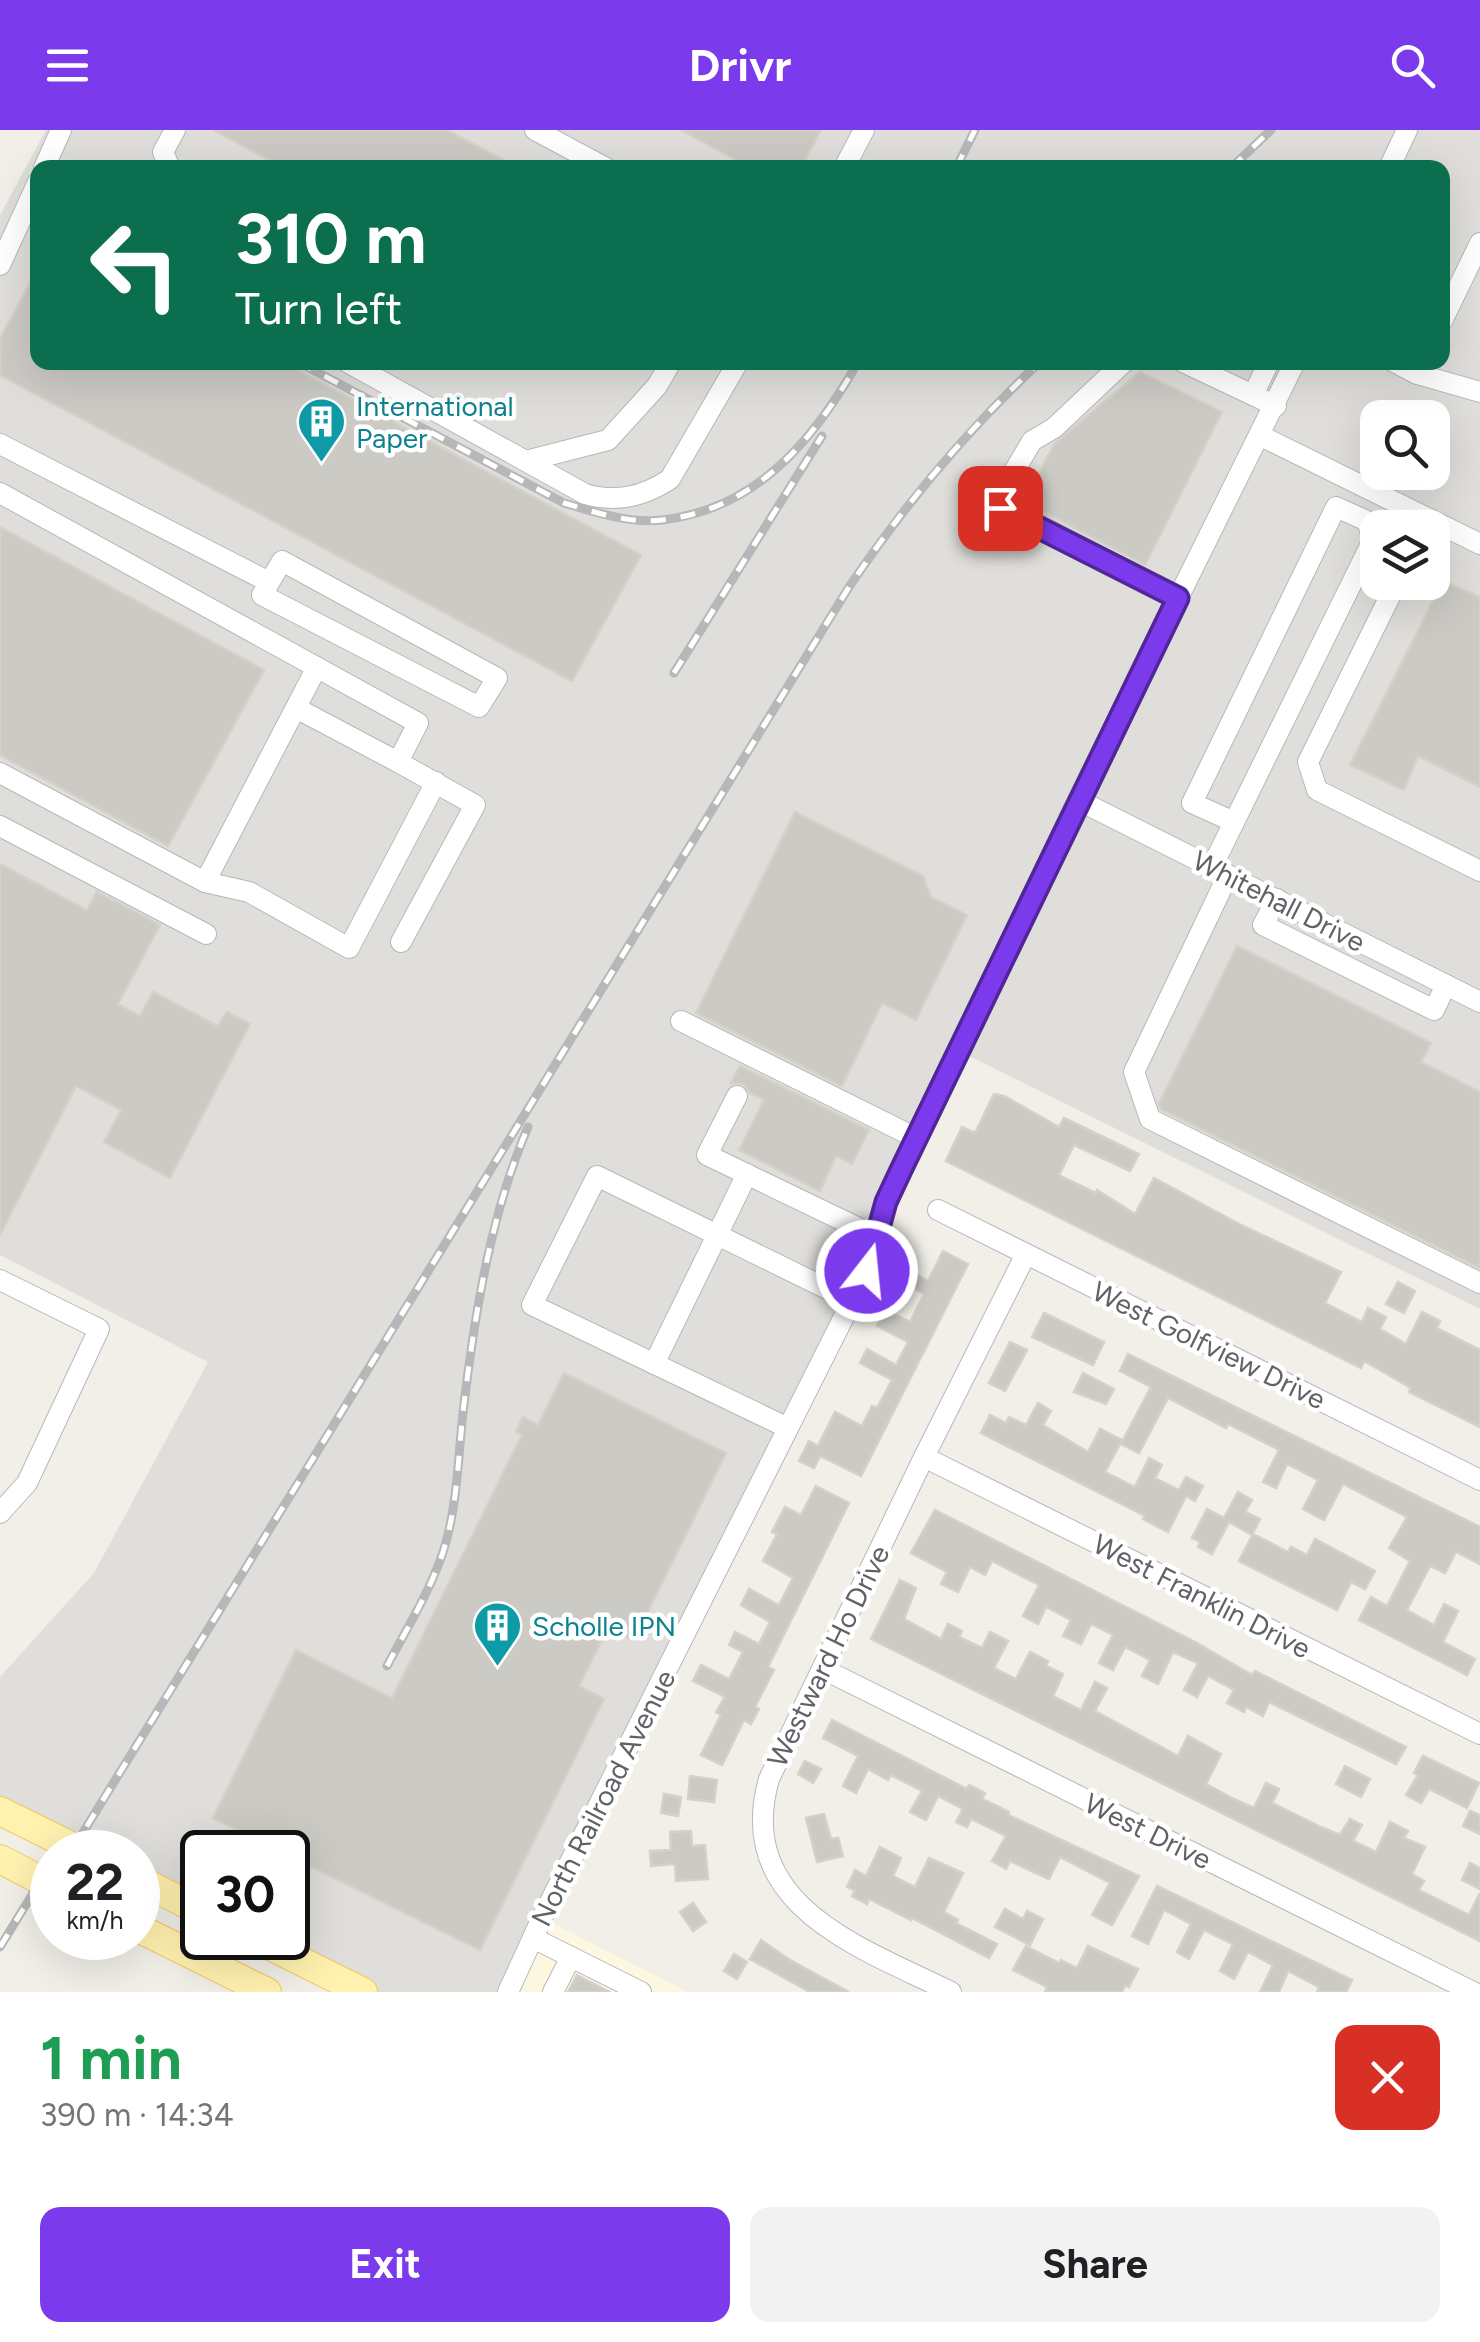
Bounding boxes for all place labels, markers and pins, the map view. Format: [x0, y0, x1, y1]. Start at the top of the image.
place label: International Paper [356, 389, 514, 455]
building icon: International Paper [295, 396, 347, 464]
pin [958, 466, 1043, 551]
building icon: Scholle IPN [471, 1600, 523, 1668]
place label: Scholle IPN [532, 1609, 676, 1643]

